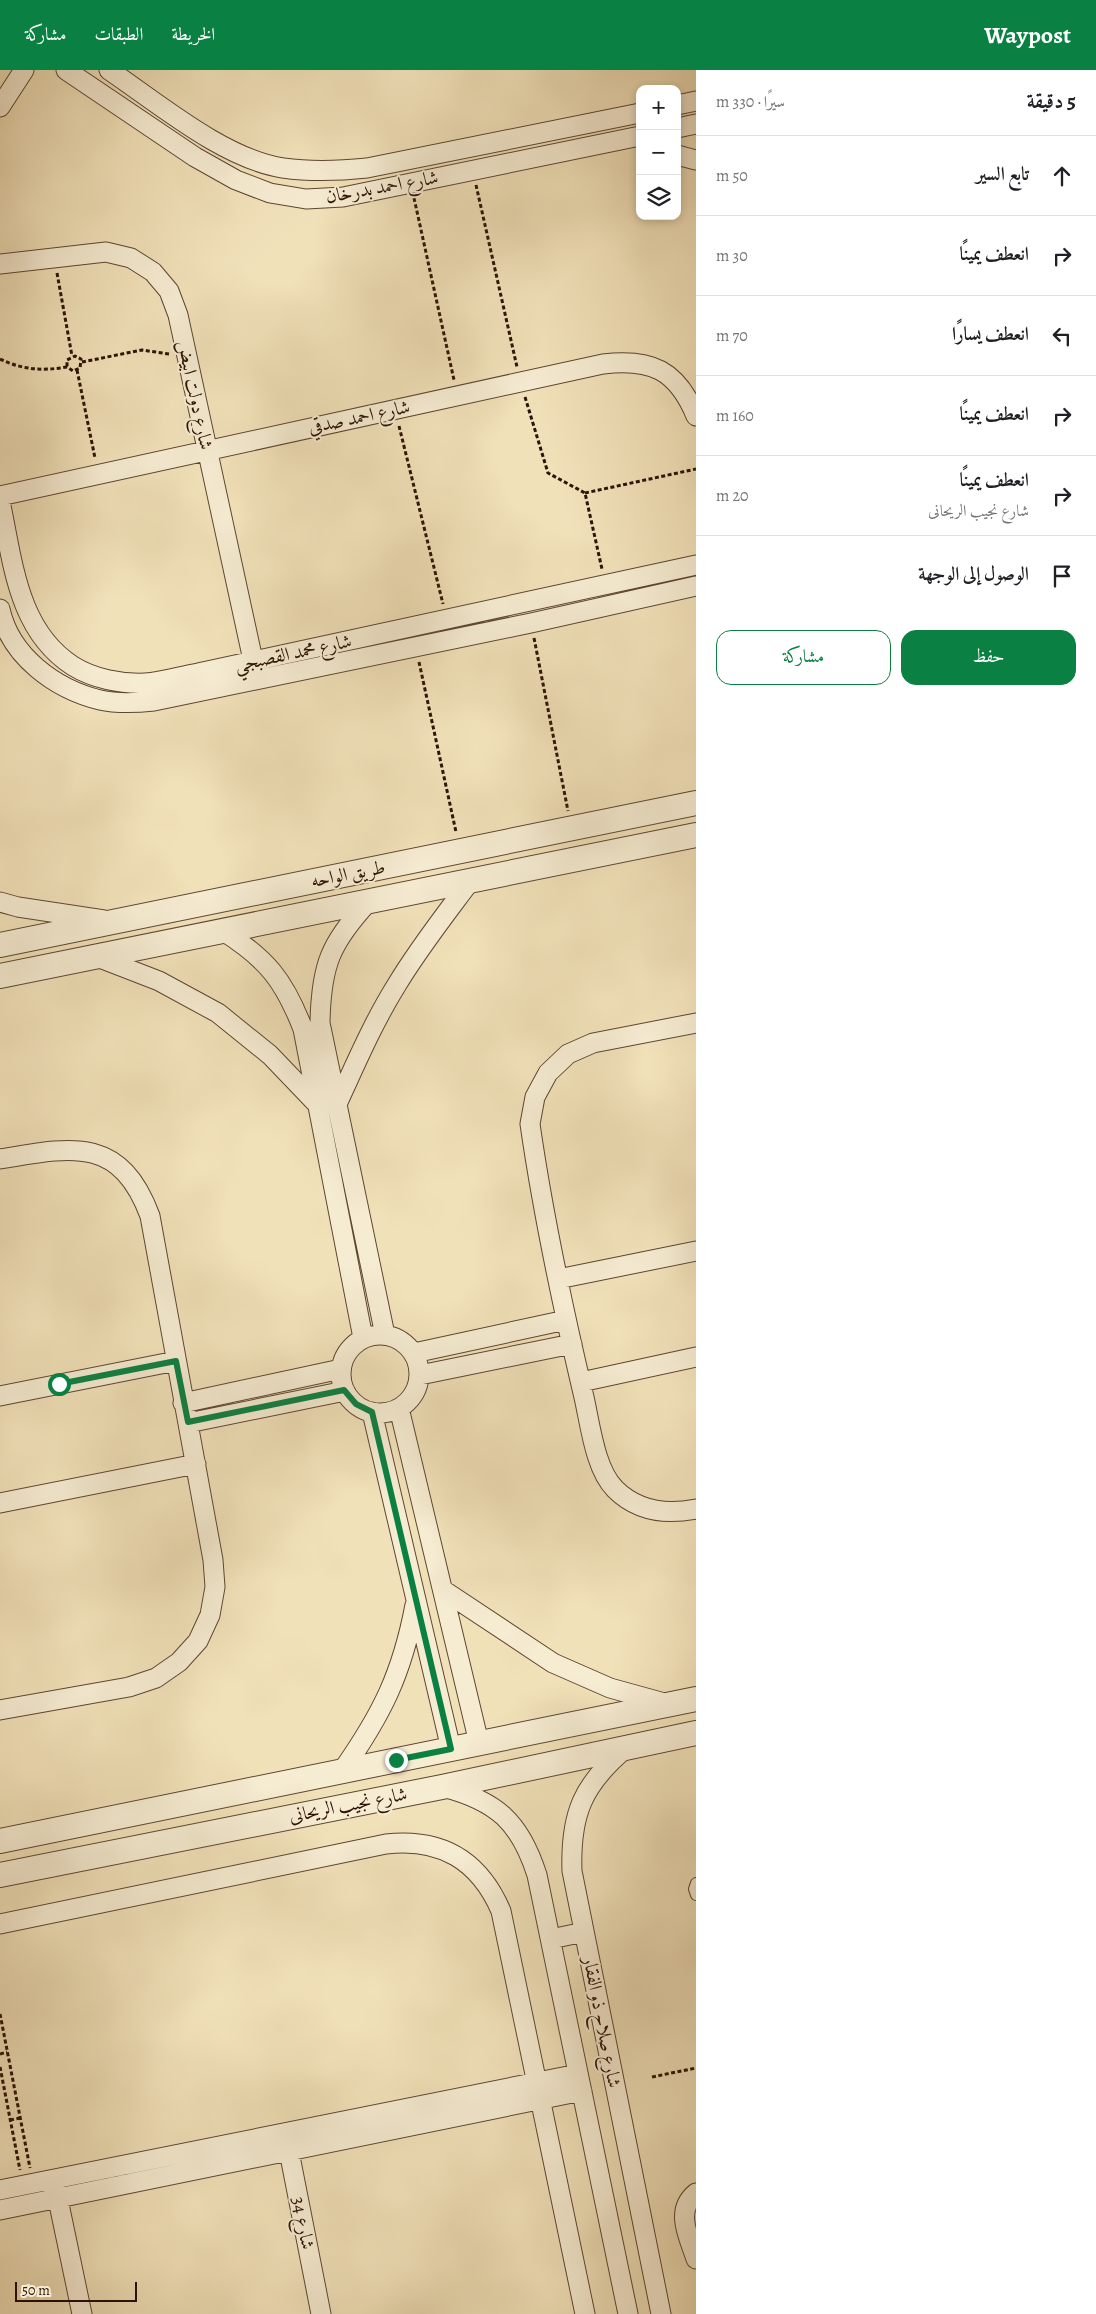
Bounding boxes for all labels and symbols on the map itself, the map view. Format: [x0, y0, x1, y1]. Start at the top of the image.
street label: شارع احمد بدرخان [324, 164, 441, 212]
street label: شارع دولت ابيض [169, 338, 219, 453]
street label: شارع احمد صدقي [306, 394, 413, 442]
street label: شارع محمد القصبجي [232, 628, 355, 683]
street label: طريق الواحه [309, 854, 387, 894]
route start [48, 1373, 71, 1396]
route end [385, 1749, 408, 1772]
street label: شارع نجيب الريحانى [287, 1781, 410, 1831]
street label: شارع صلاح ذو الفقار [572, 1952, 627, 2091]
street label: شارع 34 [283, 2194, 321, 2252]
scale bar [15, 2279, 138, 2302]

